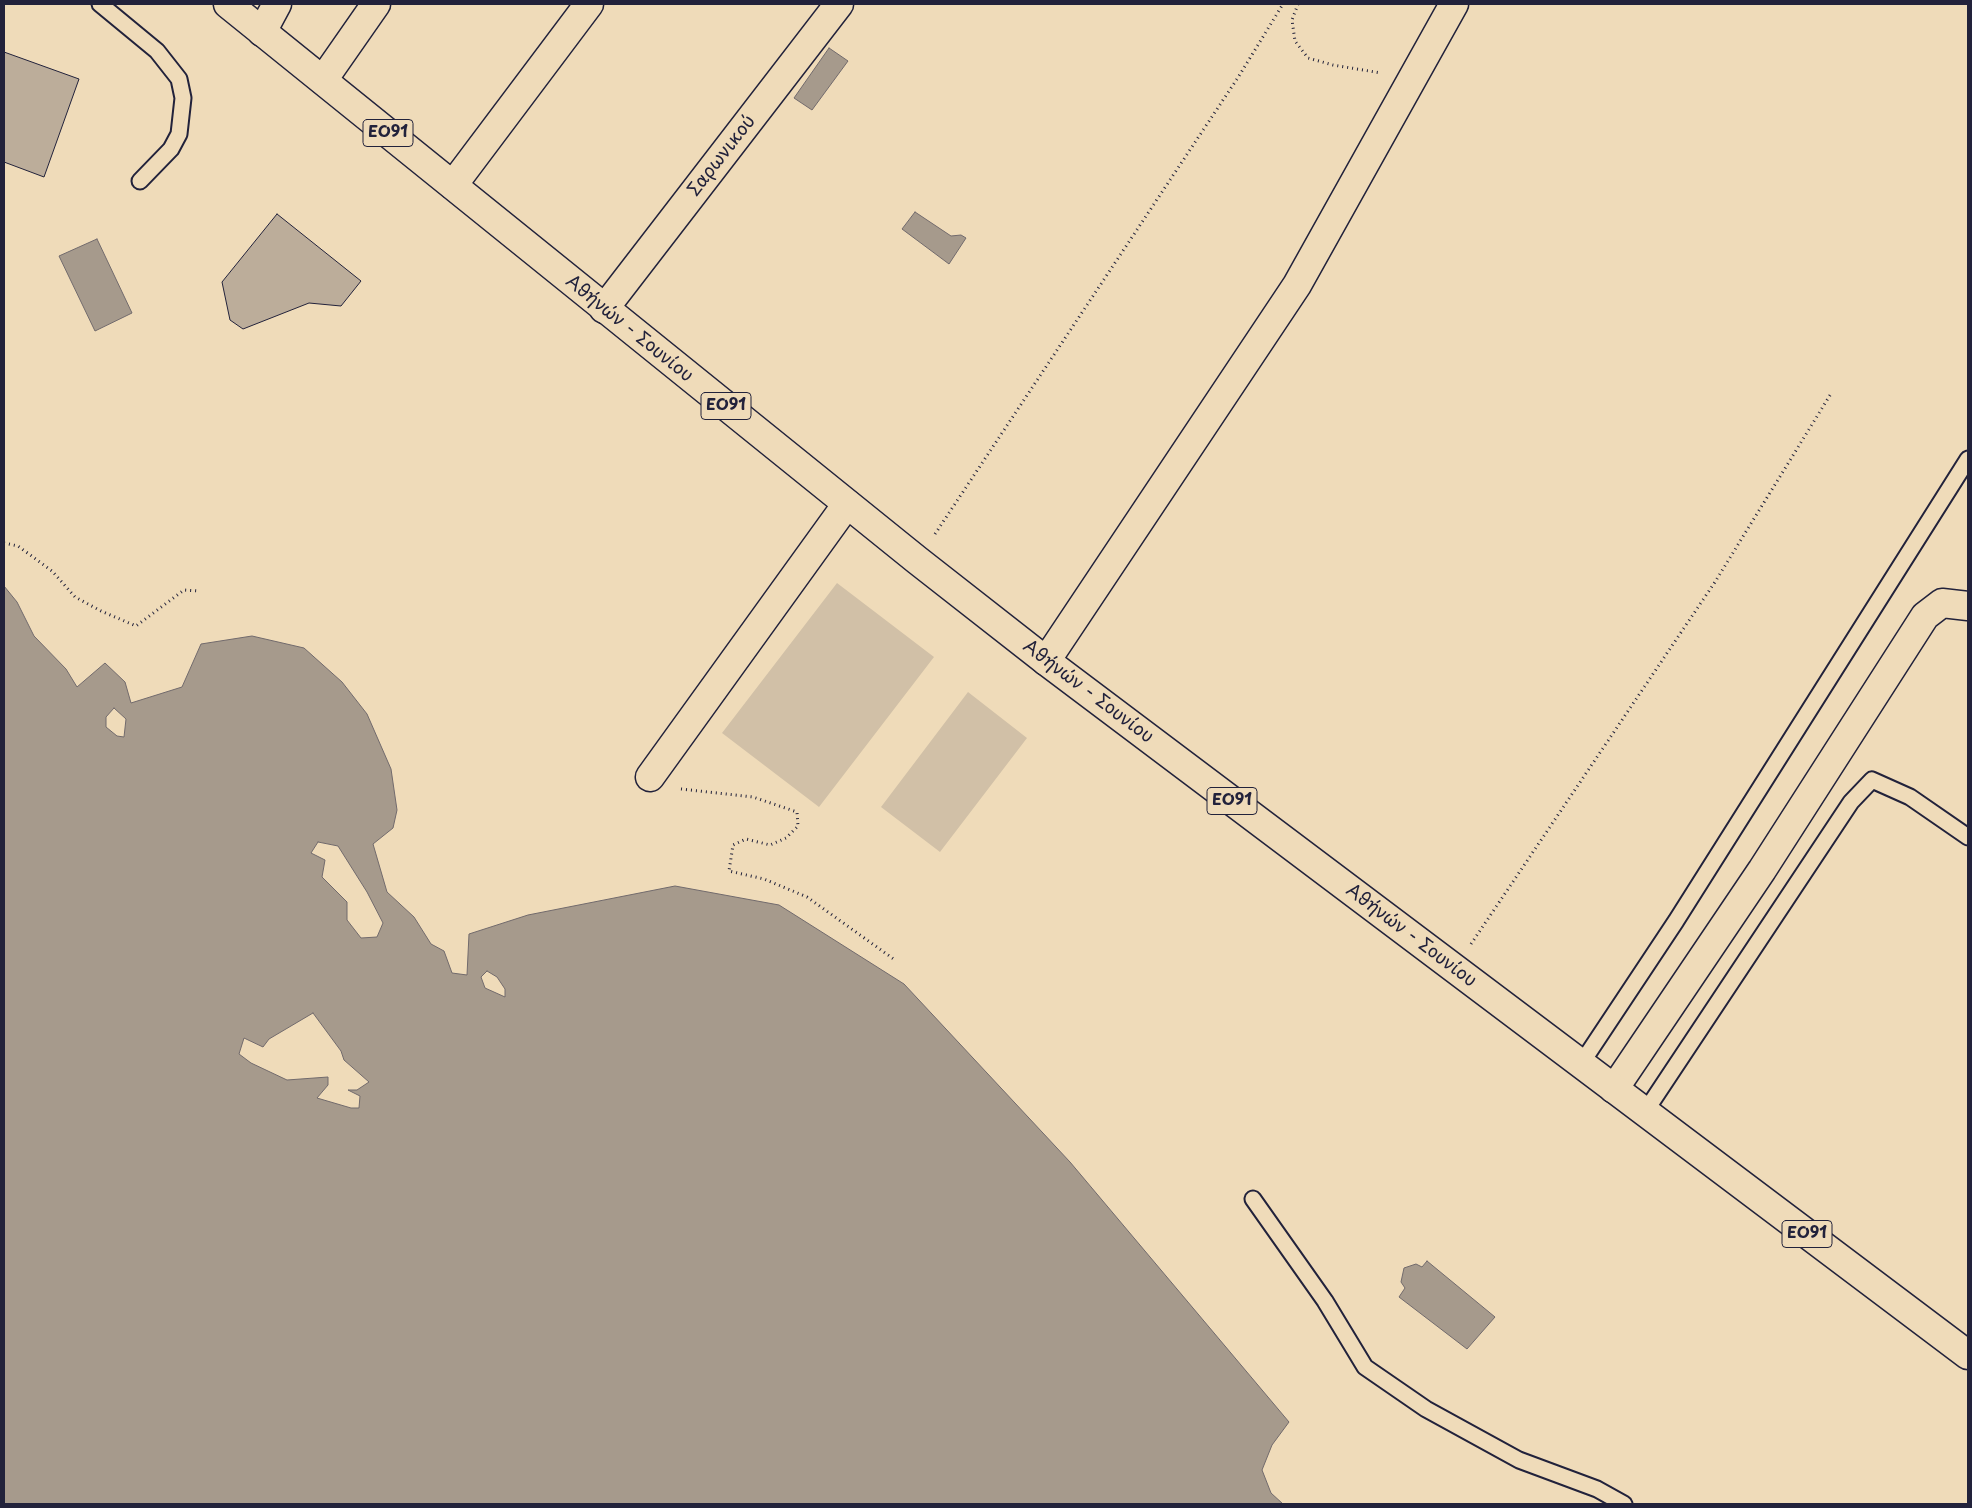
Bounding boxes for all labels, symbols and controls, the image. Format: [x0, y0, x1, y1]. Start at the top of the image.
street label: Σαρωνικού [684, 111, 760, 201]
road number: ΕΟ91 [363, 120, 413, 146]
street label: Αθήνών - Σουνίου [561, 271, 697, 387]
road number: ΕΟ91 [701, 392, 751, 420]
street label: Αθήνών - Σουνίου [1019, 636, 1157, 748]
road number: ΕΟ91 [1207, 788, 1257, 814]
street label: Αθήνών - Σουνίου [1342, 880, 1480, 992]
road number: ΕΟ91 [1782, 1220, 1832, 1248]

